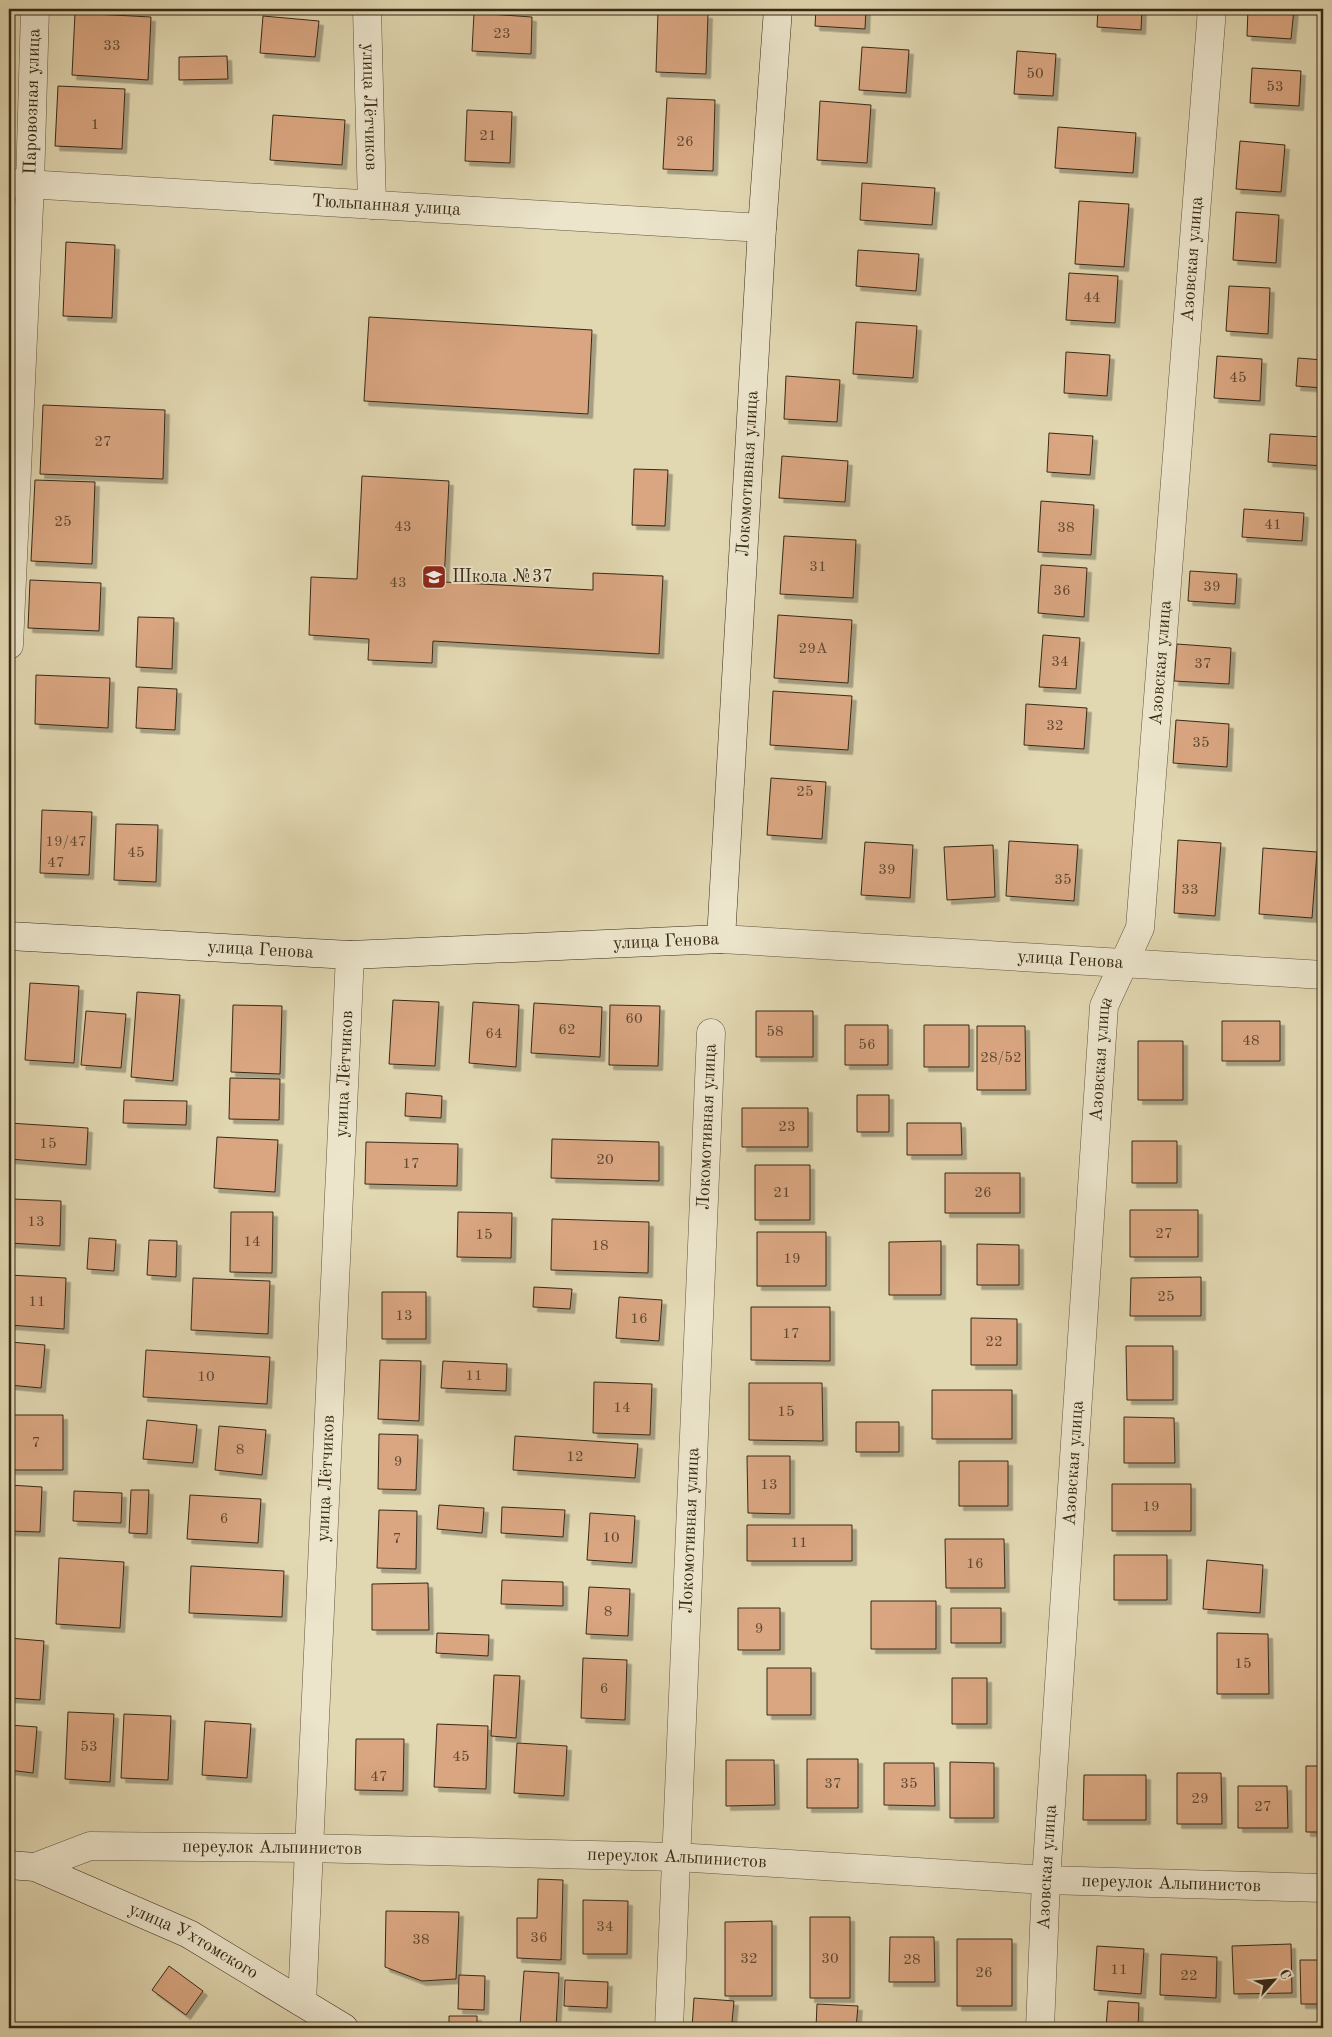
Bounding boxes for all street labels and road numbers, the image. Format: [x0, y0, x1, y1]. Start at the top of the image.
street label: Паровозная улица [21, 28, 43, 175]
street label: улица Лётчиков [359, 43, 380, 171]
street label: Тюльпанная улица [311, 192, 461, 219]
street label: Азовская улица [1179, 196, 1206, 322]
street label: Локомотивная улица [734, 390, 762, 557]
street label: Азовская улица [1147, 599, 1175, 726]
street label: улица Генова [613, 930, 720, 953]
street label: улица Генова [207, 938, 314, 962]
street label: улица Генова [1017, 948, 1124, 972]
street label: Азовская улица [1087, 993, 1116, 1122]
street label: улица Лётчиков [333, 1010, 356, 1138]
street label: Локомотивная улица [695, 1043, 720, 1210]
street label: Азовская улица [1061, 1400, 1087, 1526]
street label: улица Лётчиков [314, 1415, 338, 1543]
street label: Локомотивная улица [678, 1447, 703, 1614]
street label: Азовская улица [1035, 1804, 1060, 1930]
street label: переулок Альпинистов [182, 1838, 362, 1858]
street label: переулок Альпинистов [587, 1846, 767, 1872]
street label: переулок Альпинистов [1081, 1872, 1261, 1895]
street label: улица Ухтомского [126, 1900, 261, 1983]

